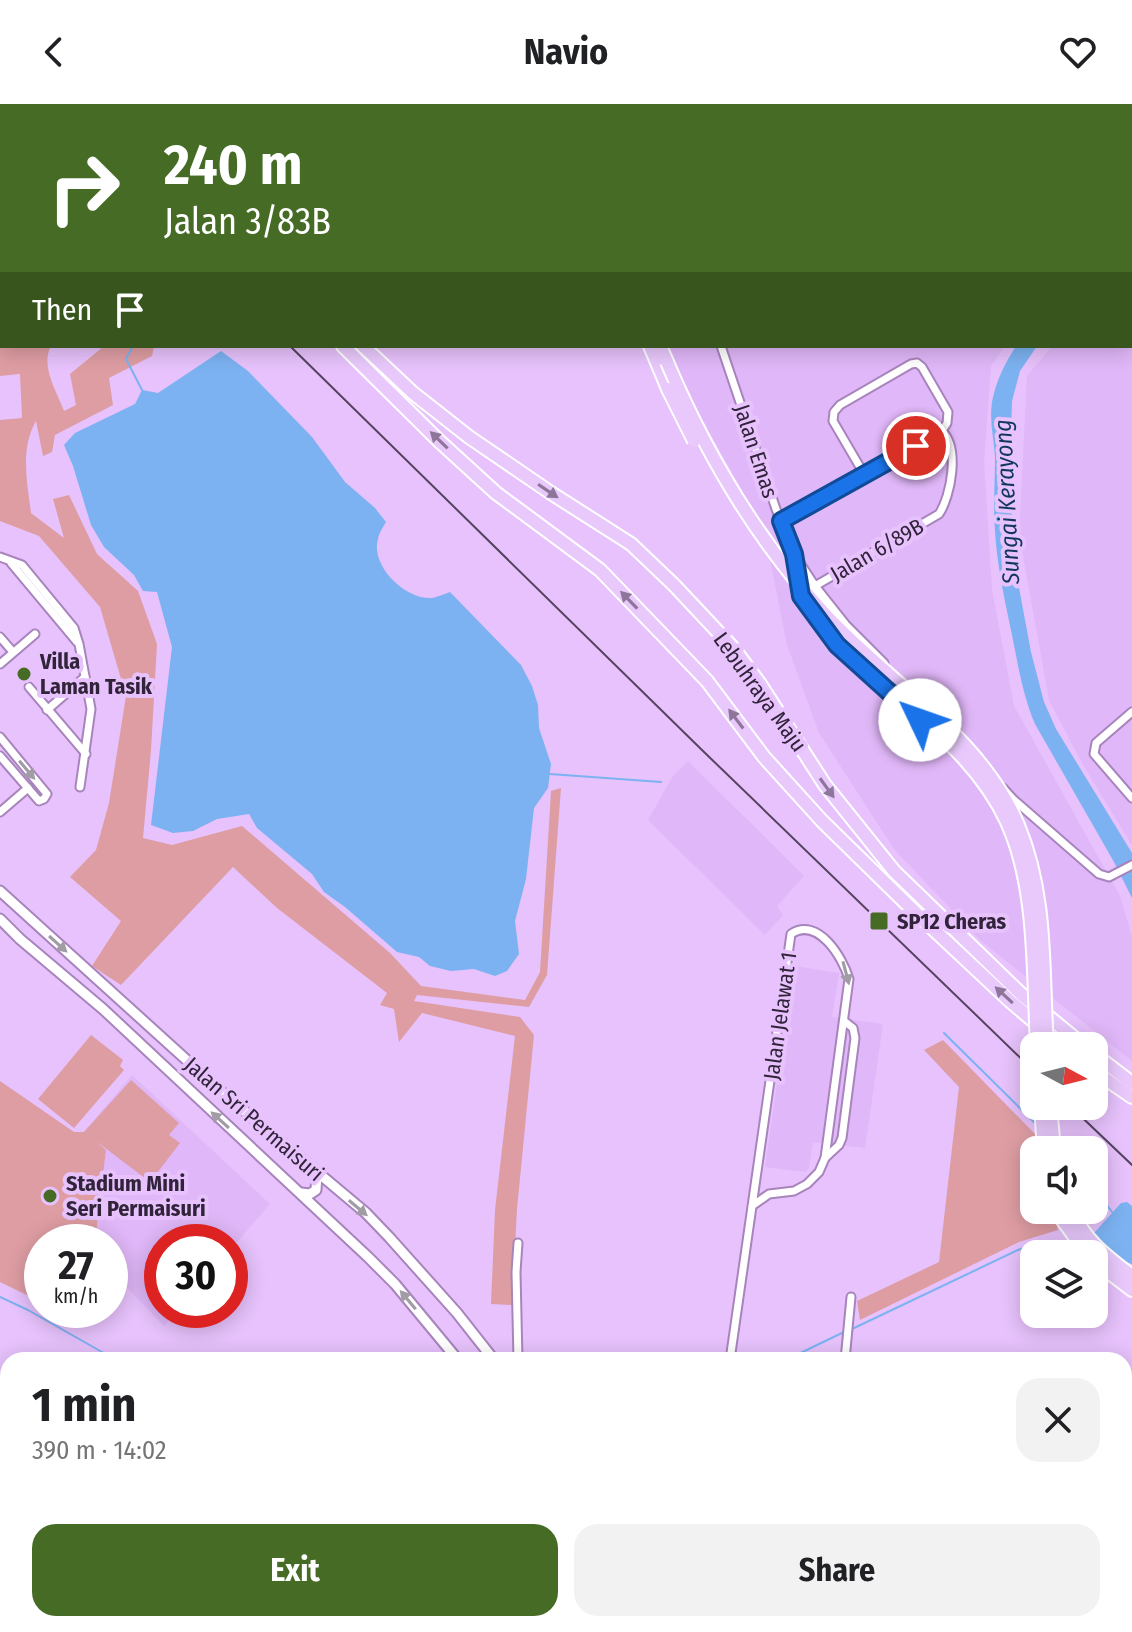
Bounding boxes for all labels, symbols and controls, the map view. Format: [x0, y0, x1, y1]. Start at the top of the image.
icon: back [32, 30, 76, 74]
text: Navio [524, 30, 608, 74]
icon: heart [1056, 30, 1100, 74]
text: 240 m [164, 132, 303, 199]
icon: right [32, 136, 136, 240]
text: Jalan 3/83B [164, 200, 331, 244]
icon: arrive [108, 288, 152, 332]
text: Then [32, 292, 92, 328]
street label: Jalan Emas [728, 401, 784, 501]
pin [882, 412, 950, 480]
water label: Sungai Kerayong [989, 419, 1025, 586]
icon: arrive [894, 424, 938, 468]
one-way arrow [430, 432, 449, 450]
one-way arrow [538, 484, 559, 499]
street label: Jalan 6/89B [825, 512, 929, 588]
one-way arrow [620, 591, 639, 610]
street label: Lebuhraya Maju [708, 627, 812, 757]
place label: Villa Laman Tasik [39, 648, 153, 700]
marker: Villa Laman Tasik [15, 665, 33, 683]
position arrow [878, 678, 962, 762]
one-way arrow [728, 709, 744, 730]
one-way arrow [18, 760, 35, 780]
one-way arrow [819, 777, 834, 798]
place label: SP12 Cheras [897, 908, 1006, 935]
marker: SP12 Cheras [868, 910, 890, 932]
one-way arrow [48, 934, 67, 952]
street label: Jalan Jelawat 1 [758, 950, 802, 1082]
one-way arrow [840, 960, 852, 985]
one-way arrow [995, 987, 1014, 1005]
north arrow [1020, 1032, 1108, 1120]
map controls [1020, 1032, 1108, 1328]
street label: Jalan Sri Permaisuri [179, 1051, 329, 1187]
one-way arrow [211, 1112, 231, 1129]
button: sound [1020, 1136, 1108, 1224]
place label: Stadium Mini Seri Permaisuri [66, 1170, 206, 1222]
marker: Stadium Mini Seri Permaisuri [41, 1187, 59, 1205]
one-way arrow [348, 1199, 369, 1216]
speed limit sign: 30 [144, 1224, 248, 1328]
button: layers [1020, 1240, 1108, 1328]
text: 27 [58, 1242, 94, 1290]
text: km/h [54, 1284, 98, 1308]
one-way arrow [400, 1290, 417, 1310]
text: 1 min [32, 1376, 137, 1434]
button: close [1016, 1378, 1100, 1462]
text: 390 m · 14:02 [32, 1435, 166, 1466]
button: Exit [32, 1524, 558, 1616]
button: Share [574, 1524, 1100, 1616]

